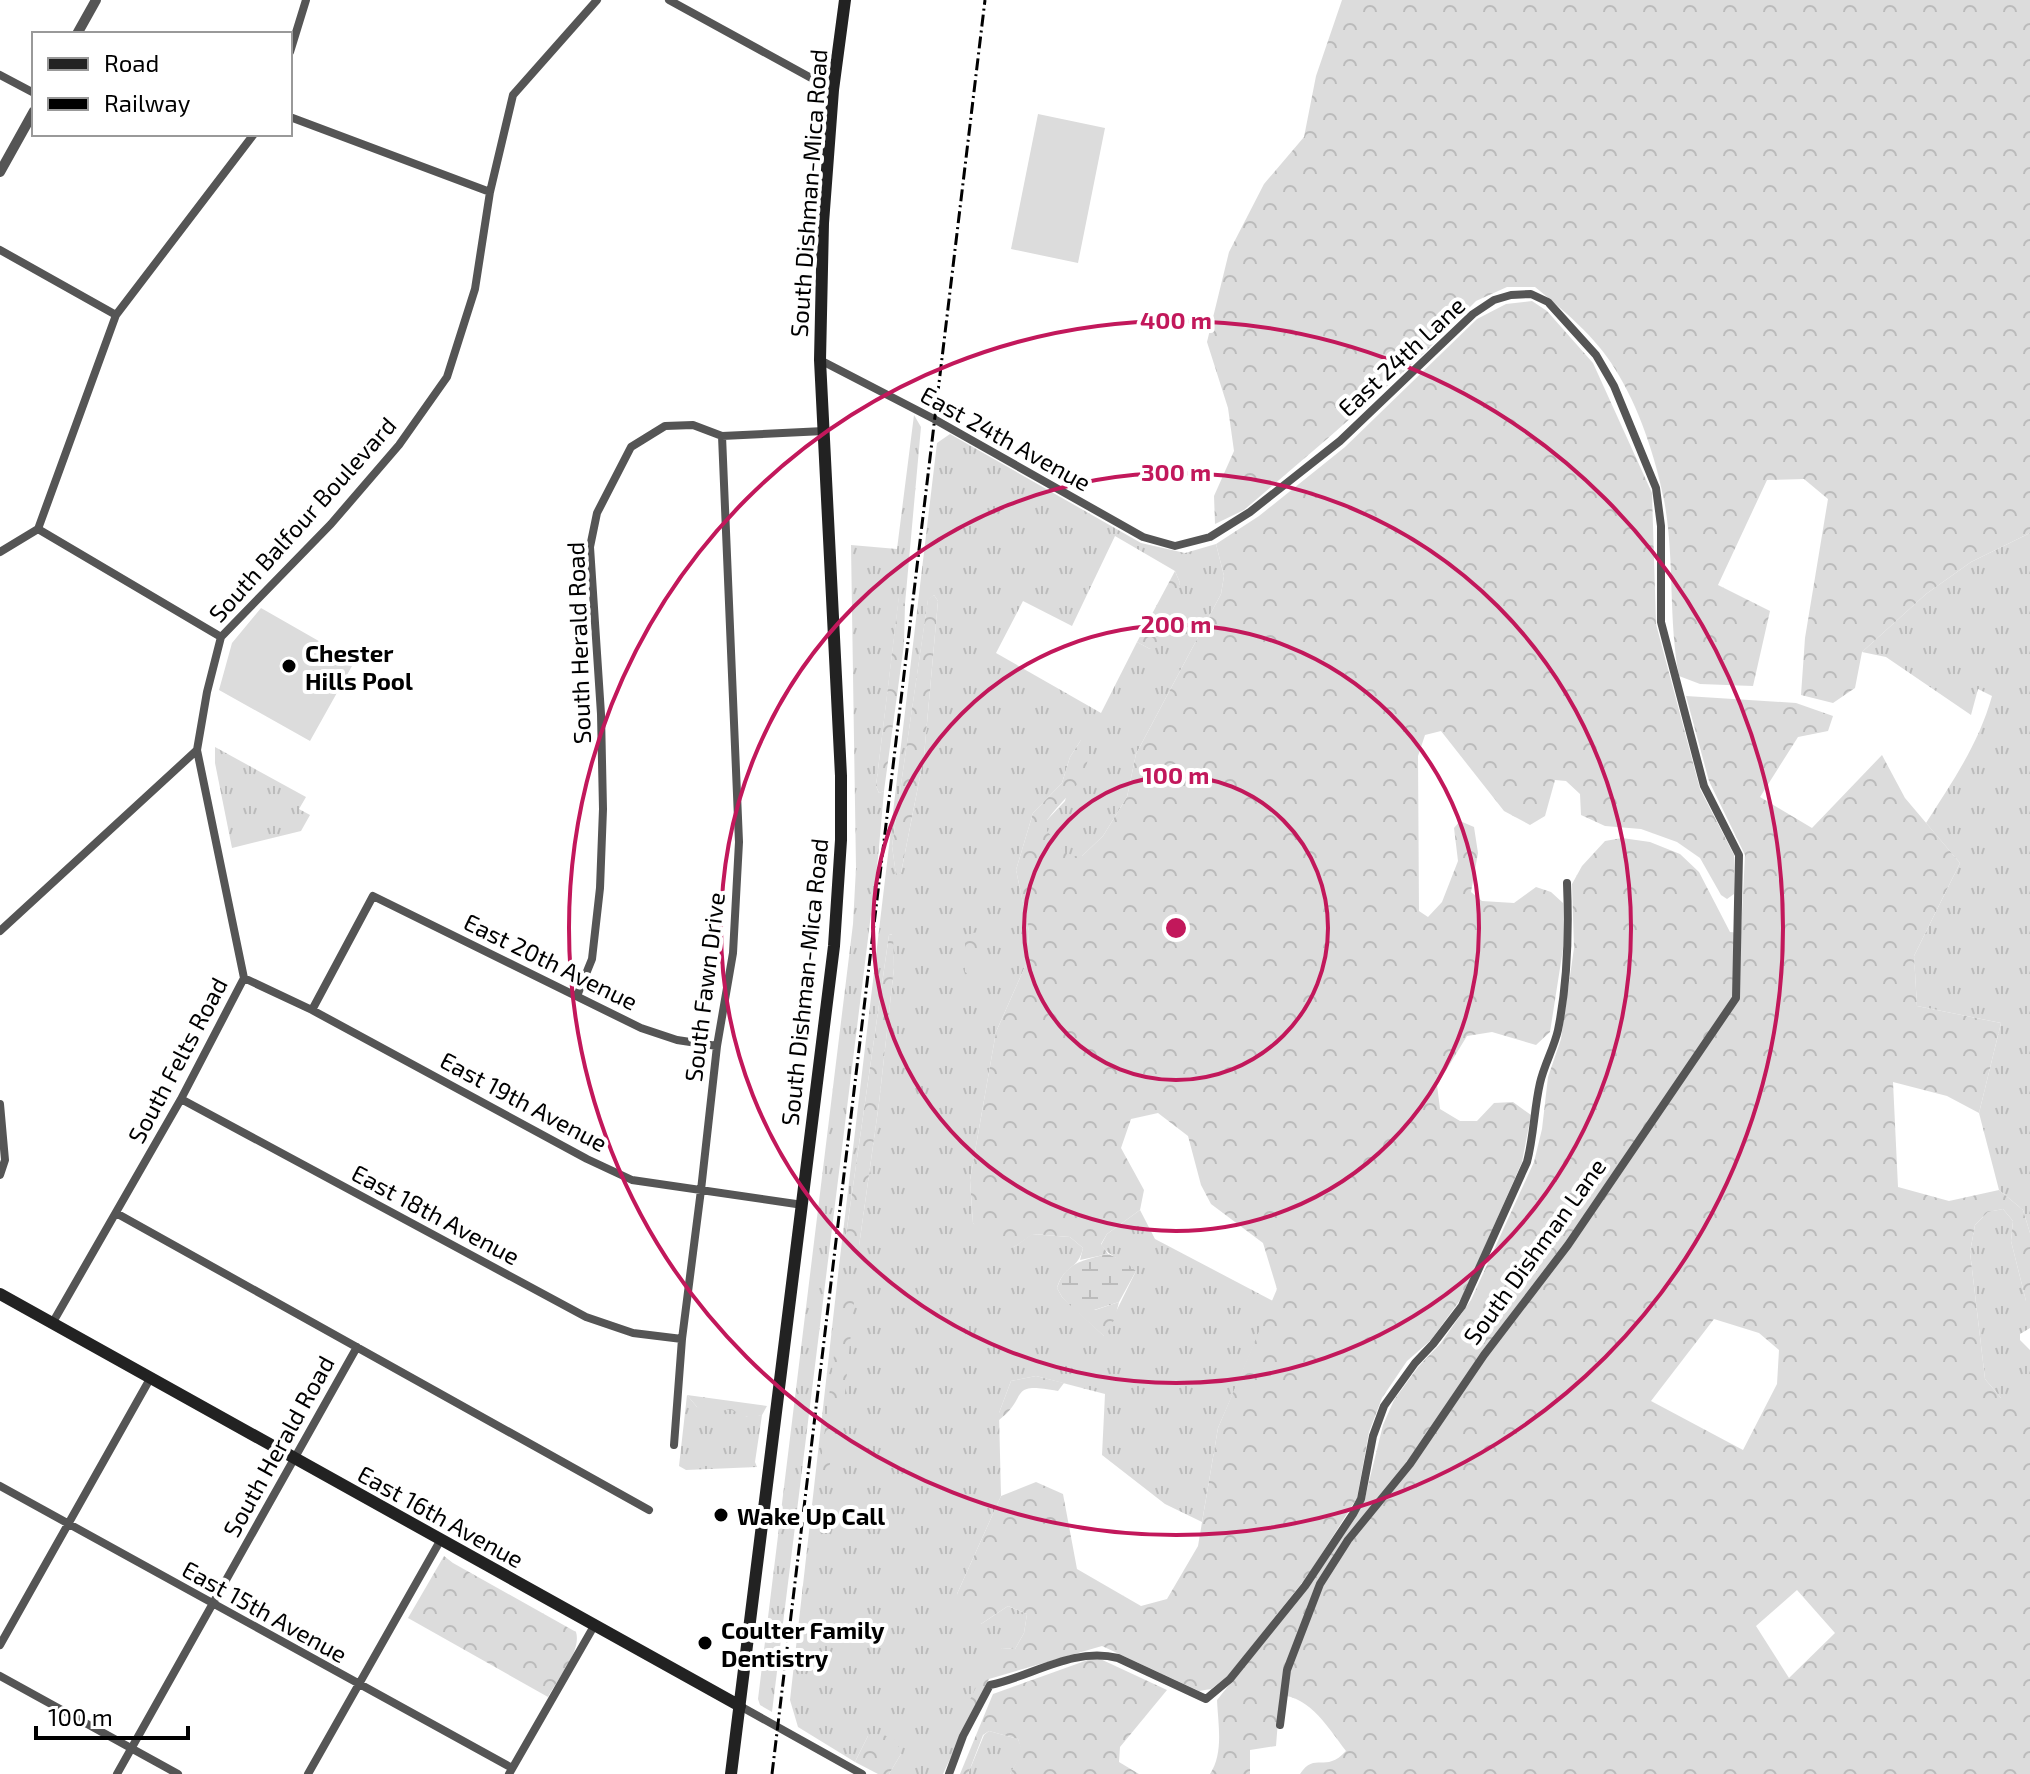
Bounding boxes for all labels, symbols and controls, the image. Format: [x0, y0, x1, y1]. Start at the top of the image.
legend [32, 32, 292, 136]
text: Road [104, 48, 159, 77]
street label: South Dishman-Mica Road [783, 48, 833, 338]
text: Railway [104, 88, 191, 117]
street label: East 24th Lane [1332, 290, 1470, 422]
text: 400 m [1140, 305, 1212, 334]
street label: East 24th Avenue [916, 379, 1096, 497]
street label: South Balfour Boulevard [202, 410, 402, 628]
text: 300 m [1141, 457, 1211, 486]
street label: South Herald Road [560, 541, 596, 745]
text: 200 m [1141, 609, 1211, 638]
place label: Chester Hills Pool [305, 638, 413, 695]
marker: Chester Hills Pool [280, 657, 298, 675]
text: 100 m [1143, 760, 1209, 789]
street label: South Dishman-Mica Road [774, 837, 834, 1127]
street label: South Fawn Drive [678, 891, 730, 1083]
street label: East 20th Avenue [459, 906, 643, 1016]
centre of rings [1162, 914, 1190, 942]
street label: South Felts Road [121, 972, 233, 1148]
street label: East 19th Avenue [436, 1045, 612, 1157]
street label: South Dishman Lane [1457, 1152, 1611, 1350]
street label: East 18th Avenue [347, 1158, 525, 1270]
street label: South Herald Road [216, 1350, 340, 1542]
street label: East 16th Avenue [353, 1459, 529, 1573]
place label: Wake Up Call [737, 1501, 885, 1530]
marker: Wake Up Call [712, 1506, 730, 1524]
street label: East 15th Avenue [177, 1554, 353, 1668]
place label: Coulter Family Dentistry [721, 1615, 885, 1672]
marker: Coulter Family Dentistry [696, 1634, 714, 1652]
scale bar [36, 1690, 188, 1740]
text: 100 m [48, 1702, 113, 1731]

